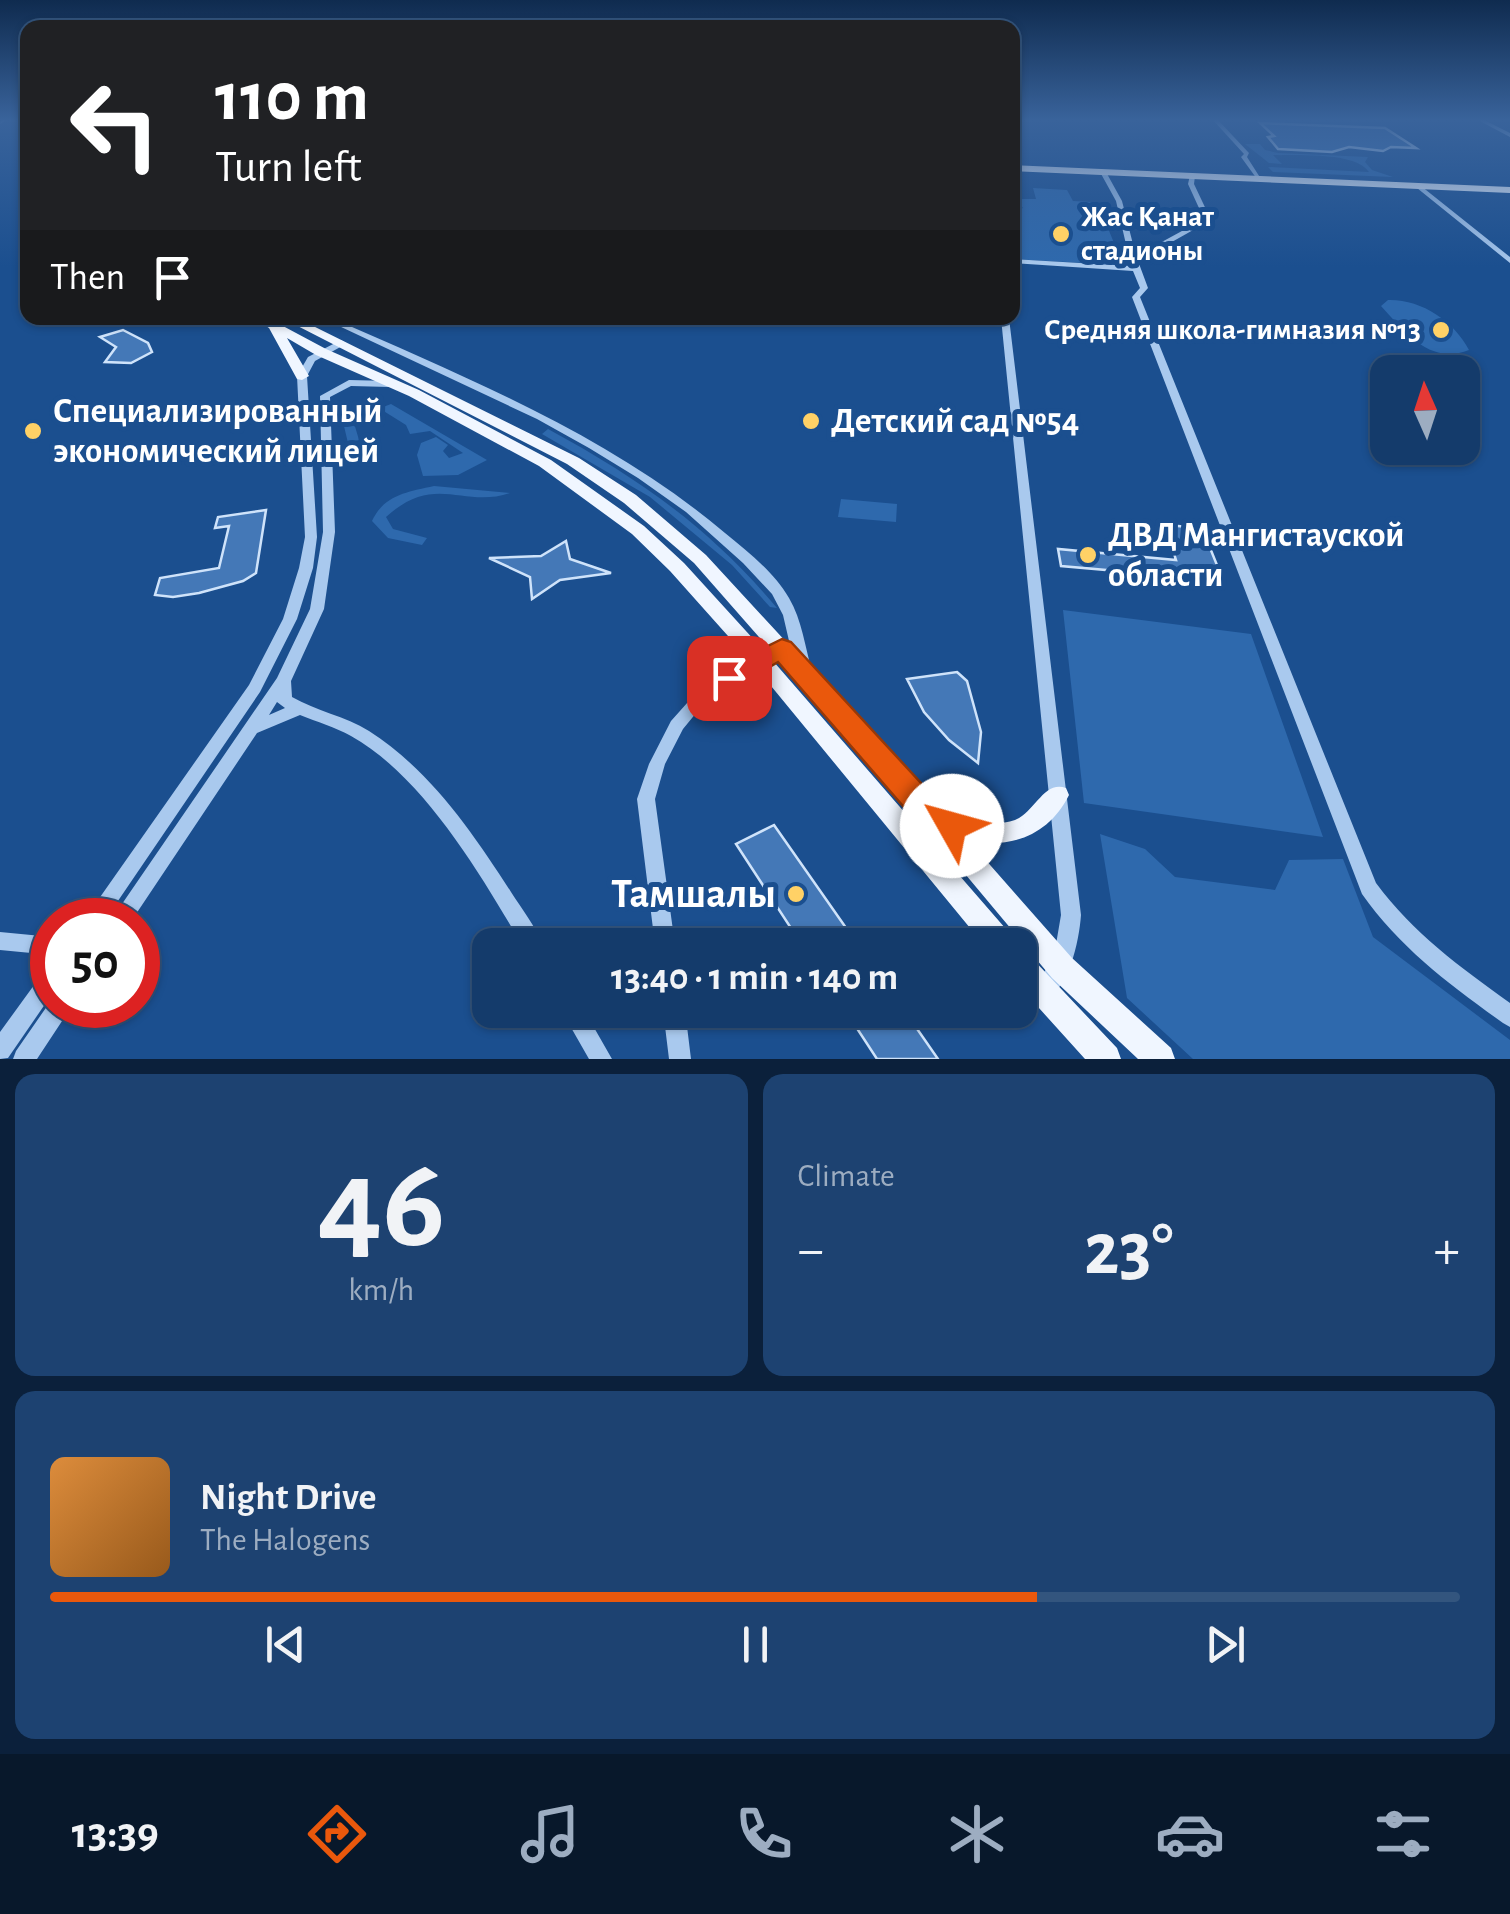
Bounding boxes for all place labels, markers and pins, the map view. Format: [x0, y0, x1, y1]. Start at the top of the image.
place label: Жас Қанат стадионы [1081, 202, 1214, 266]
marker: Жас Қанат стадионы [1050, 223, 1072, 245]
place label: Средняя школа-гимназия №13 [1044, 315, 1421, 345]
marker: Средняя школа-гимназия №13 [1430, 319, 1452, 341]
place label: Специализированный экономический лицей [53, 394, 382, 469]
place label: Детский сад №54 [831, 404, 1079, 439]
marker: Детский сад №54 [800, 410, 822, 432]
marker: Специализированный экономический лицей [22, 420, 44, 442]
place label: ДВД Мангистауской области [1108, 518, 1405, 593]
marker: ДВД Мангистауской области [1077, 544, 1099, 566]
pin [687, 636, 772, 721]
place label: Тамшалы [611, 873, 776, 915]
marker: Тамшалы [785, 883, 807, 905]

